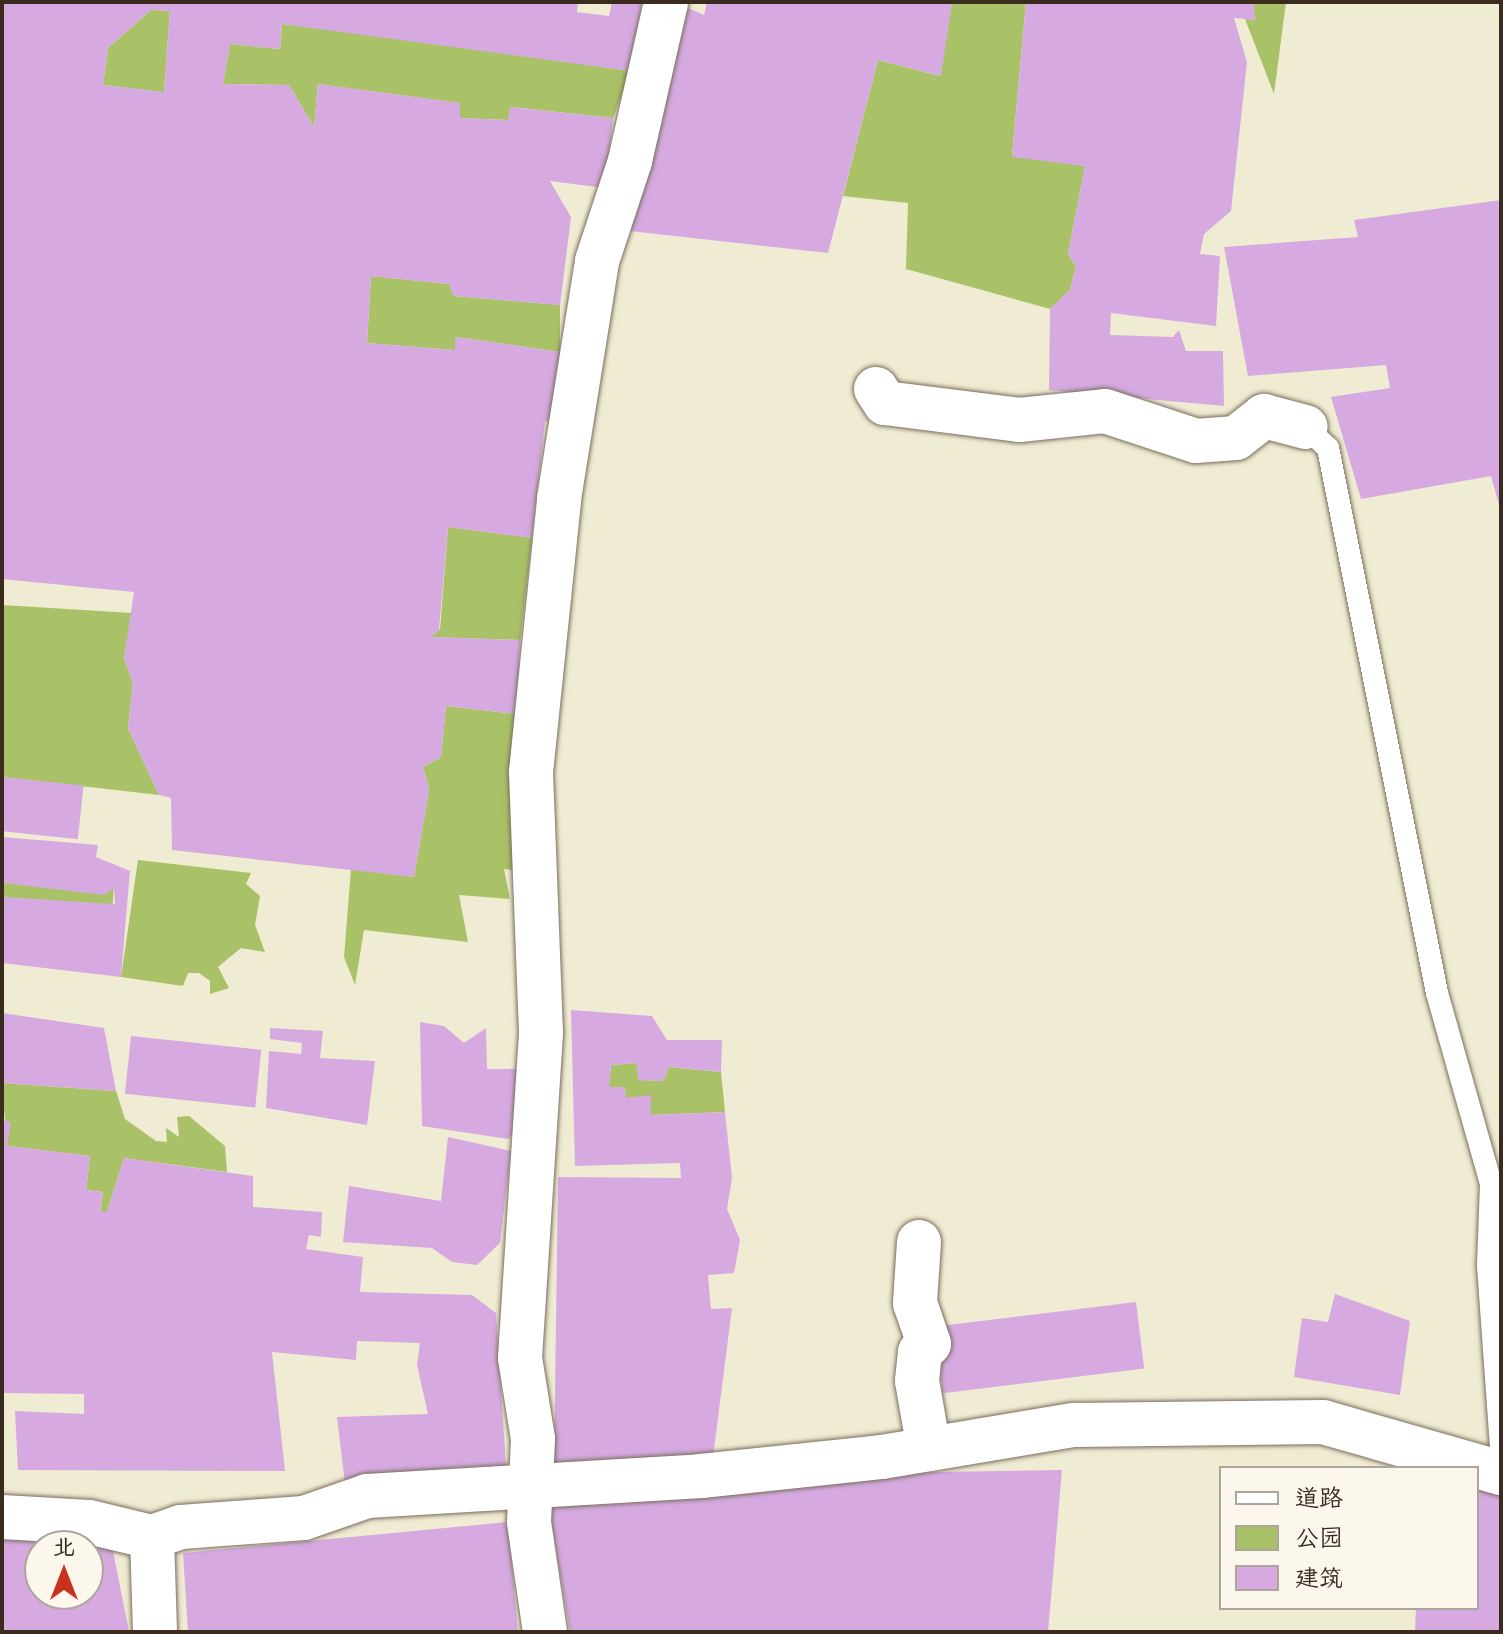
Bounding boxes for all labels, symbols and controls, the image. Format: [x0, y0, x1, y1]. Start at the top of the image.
legend [1219, 1466, 1479, 1610]
text: 道路 [1295, 1484, 1343, 1515]
text: 公园 [1295, 1524, 1343, 1555]
north arrow [24, 1530, 104, 1610]
text: 北 [53, 1534, 75, 1562]
text: 建筑 [1295, 1564, 1343, 1595]

